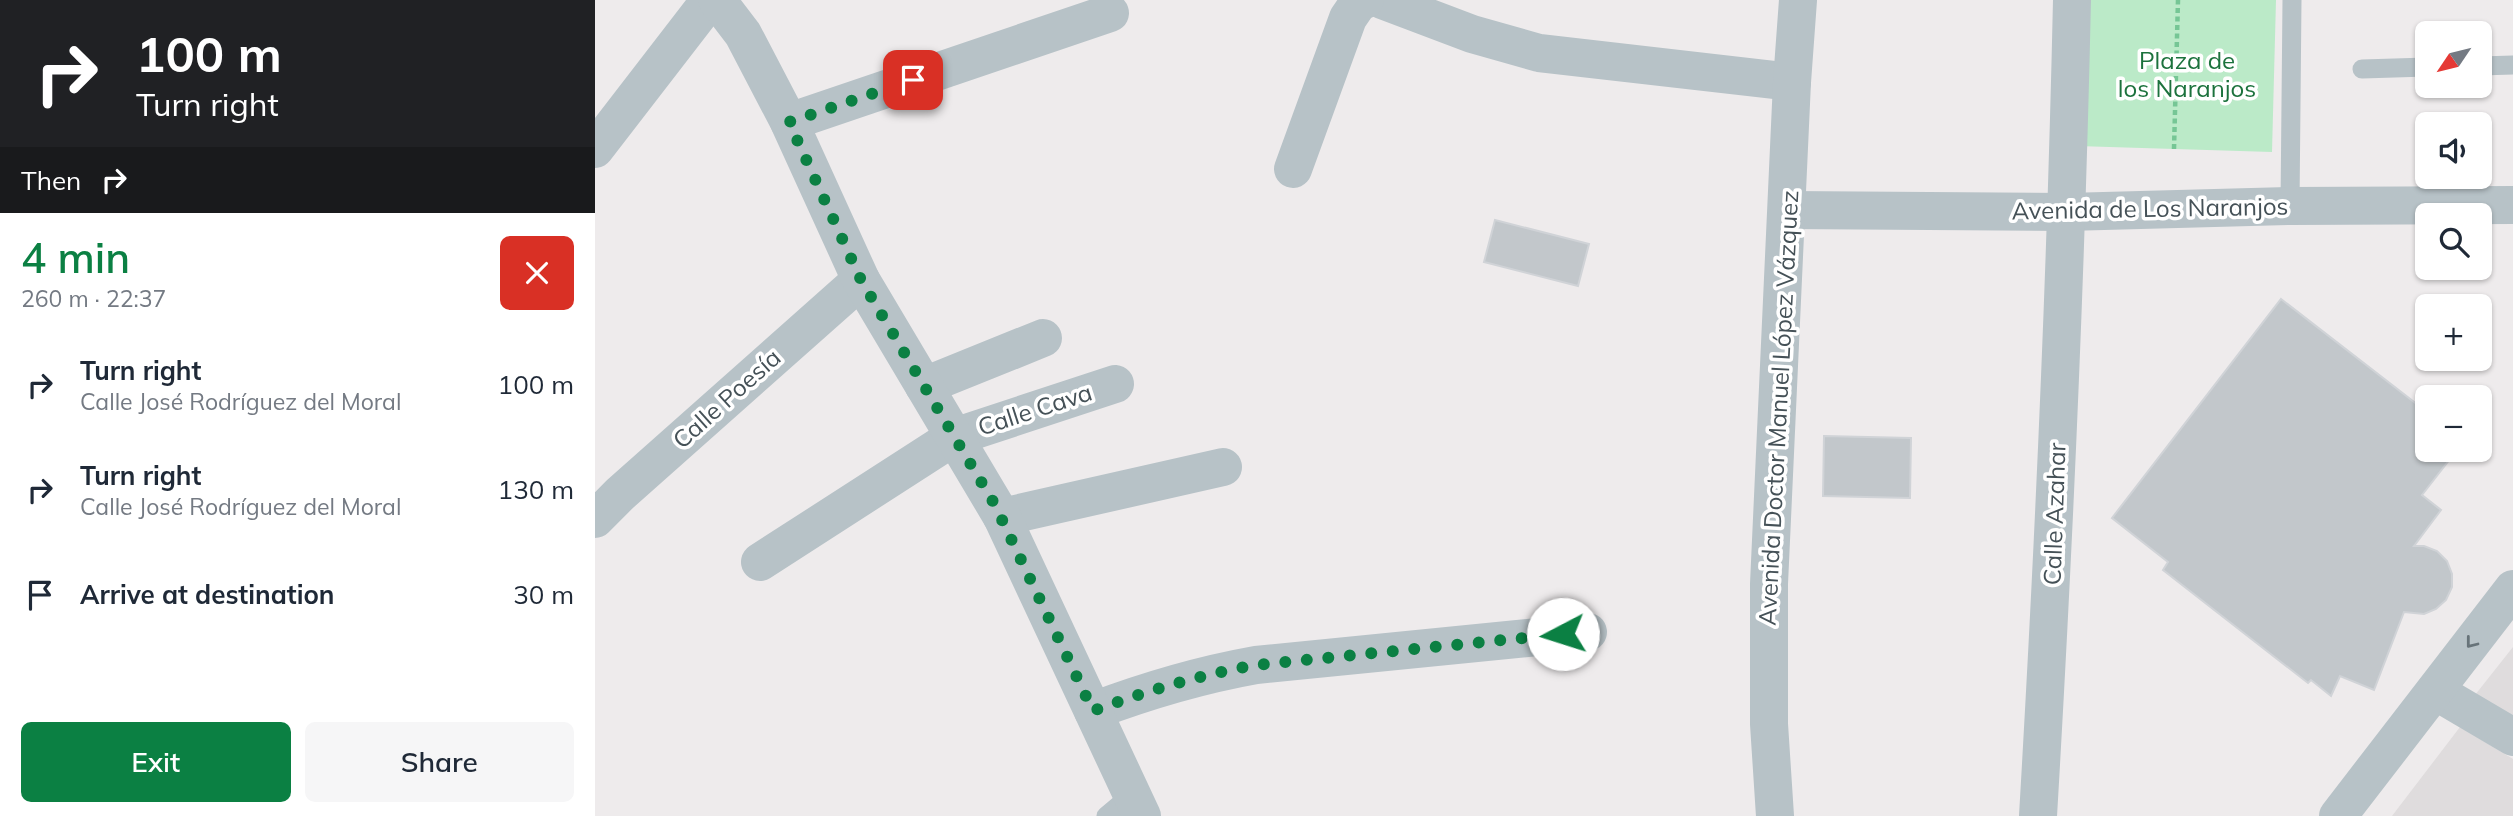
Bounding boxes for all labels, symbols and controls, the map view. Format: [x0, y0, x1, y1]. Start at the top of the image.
north arrow [2415, 21, 2492, 98]
map controls [2415, 21, 2492, 462]
text: 100 m [136, 23, 282, 84]
icon: right [21, 28, 112, 119]
park label: Plaza de los Naranjos [2118, 45, 2256, 103]
pin [883, 50, 943, 110]
icon: arrive [894, 61, 932, 99]
text: Turn right [136, 84, 279, 124]
button: sound [2415, 112, 2492, 189]
icon: right [95, 161, 133, 199]
text: Then [21, 164, 81, 197]
street label: Avenida Doctor Manuel López Vázquez [1752, 190, 1804, 626]
street label: Avenida de Los Naranjos [2011, 191, 2289, 225]
button: search [2415, 203, 2492, 280]
text: 4 min [21, 231, 130, 284]
button: close [500, 236, 574, 310]
text: 260 m · 22:37 [21, 284, 166, 313]
button: + [2415, 294, 2492, 371]
street label: Calle Poesía [666, 342, 787, 455]
text: Turn right [80, 354, 201, 387]
icon: right [21, 366, 59, 404]
text: 100 m [498, 368, 574, 401]
street label: Calle Cava [974, 376, 1096, 442]
button: − [2415, 385, 2492, 462]
text: Calle José Rodríguez del Moral [80, 387, 401, 416]
street label: Calle Azahar [2037, 442, 2071, 586]
text: Turn right [80, 459, 201, 492]
icon: right [21, 471, 59, 509]
text: 130 m [498, 473, 574, 506]
text: Calle José Rodríguez del Moral [80, 492, 401, 521]
icon: arrive [21, 576, 59, 614]
text: Arrive at destination [80, 578, 335, 611]
text: 30 m [513, 578, 574, 611]
position arrow [1526, 597, 1600, 671]
one-way arrow [2467, 636, 2480, 648]
button: Exit [21, 722, 291, 802]
button: Share [305, 722, 574, 802]

